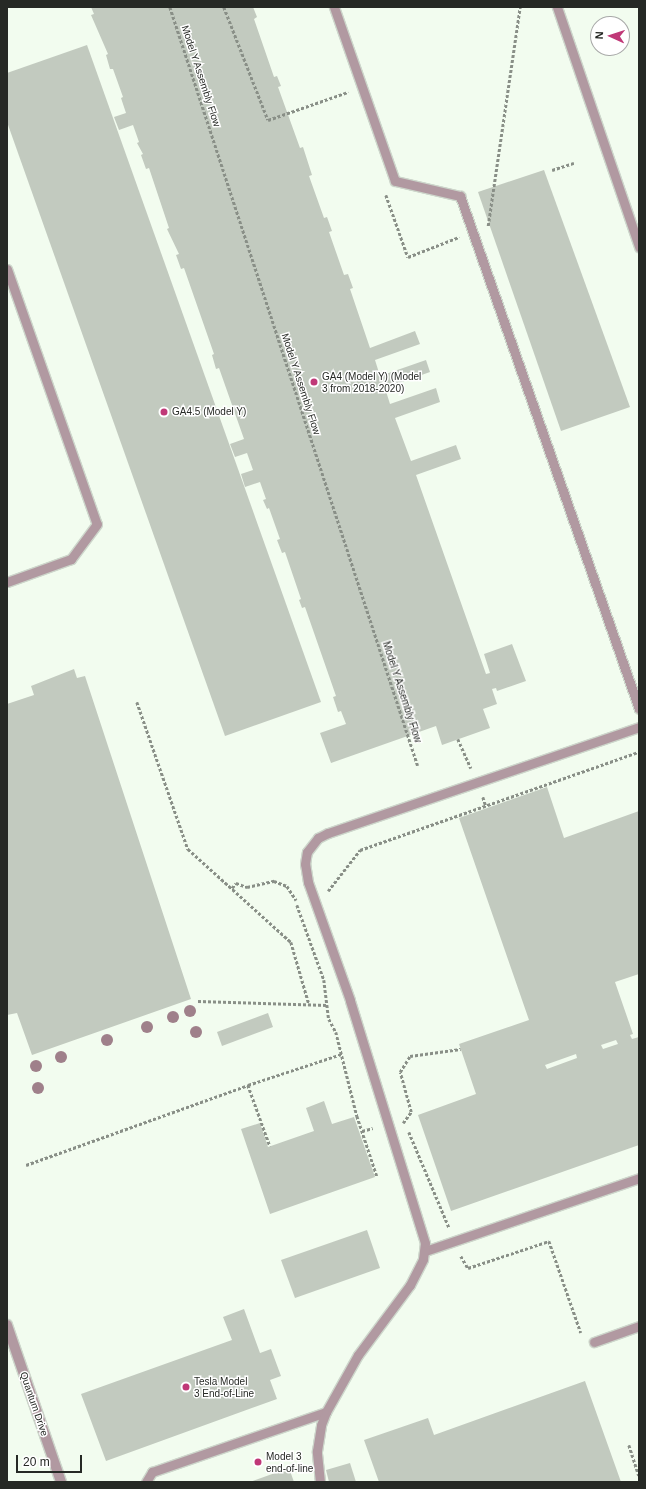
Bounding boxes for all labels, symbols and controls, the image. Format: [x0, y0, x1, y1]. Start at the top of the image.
north arrow [590, 16, 630, 56]
street label: Model Y Assembly Flow [179, 23, 223, 129]
text: N [593, 31, 605, 40]
street label: Model Y Assembly Flow [279, 331, 323, 437]
place label: GA4 (Model Y) (Model 3 from 2018-2020) [322, 370, 421, 394]
marker: GA4 (Model Y) (Model 3 from 2018-2020) [309, 377, 319, 387]
place label: GA4.5 (Model Y) [172, 406, 246, 418]
marker: GA4.5 (Model Y) [159, 407, 169, 417]
street label: Model Y Assembly Flow [380, 639, 424, 745]
street label: Quantum Drive [17, 1370, 51, 1438]
place label: Tesla Model 3 End-of-Line [194, 1375, 254, 1398]
marker: Tesla Model 3 End-of-Line [181, 1382, 191, 1392]
scale bar [18, 1447, 84, 1473]
place label: Model 3 end-of-line [266, 1450, 313, 1474]
text: 20 m [23, 1455, 50, 1469]
marker: Model 3 end-of-line [253, 1457, 263, 1467]

